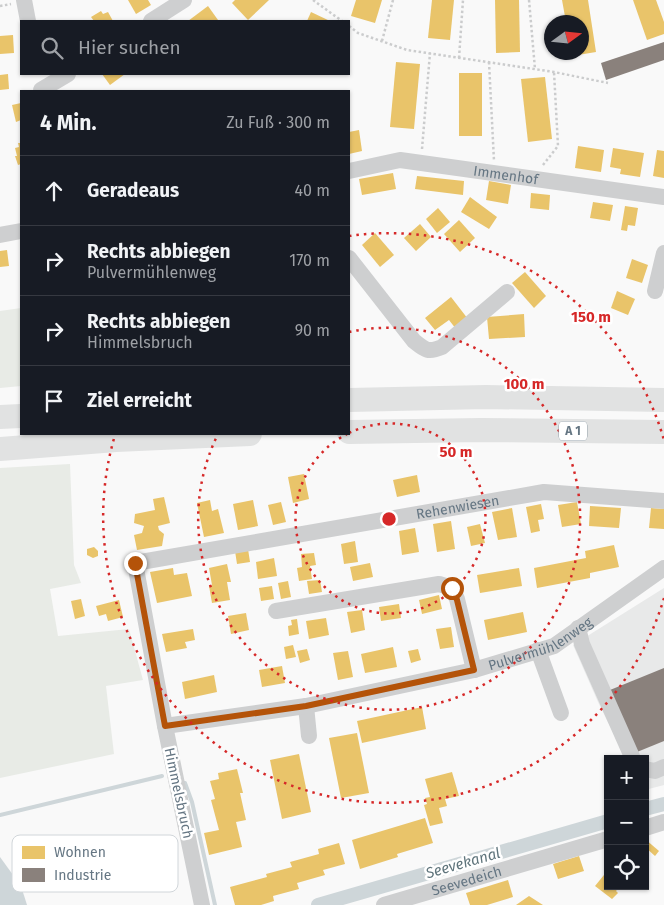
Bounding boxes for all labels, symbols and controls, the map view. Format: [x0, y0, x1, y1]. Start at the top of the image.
north arrow [544, 15, 589, 60]
search box [20, 20, 350, 75]
icon: search [38, 34, 66, 62]
text: Hier suchen [78, 36, 181, 59]
text: 4 Min. [40, 110, 96, 136]
text: Zu Fuß · 300 m [226, 113, 330, 132]
street label: Immenhof [472, 162, 540, 188]
icon: ahead [40, 177, 68, 205]
text: Geradeaus [87, 179, 179, 202]
text: 40 m [295, 181, 330, 200]
text: Rechts abbiegen [87, 240, 230, 263]
icon: right [40, 247, 68, 275]
text: 170 m [289, 251, 330, 270]
text: Pulvermühlenweg [87, 263, 216, 282]
text: 150 m [571, 308, 611, 326]
text: Rechts abbiegen [87, 310, 230, 333]
icon: right [40, 317, 68, 345]
text: 90 m [295, 321, 330, 340]
text: Himmelsbruch [87, 333, 193, 352]
text: 100 m [504, 375, 544, 393]
icon: arrive [40, 387, 68, 415]
text: Ziel erreicht [87, 389, 192, 412]
road number: A 1 [559, 422, 587, 441]
text: 50 m [439, 443, 473, 461]
street label: Rehenwiesen [415, 492, 501, 523]
centre of rings [380, 510, 398, 528]
route end [124, 552, 147, 575]
route start [441, 577, 464, 600]
street label: Pulvermühlenweg [486, 613, 596, 674]
street label: Himmelsbruch [161, 746, 196, 840]
map controls [604, 755, 649, 890]
button: + [604, 755, 649, 800]
button: − [604, 800, 649, 845]
legend [12, 835, 178, 892]
text: Wohnen [54, 844, 106, 861]
water label: Seevekanal [423, 844, 502, 882]
button: locate [604, 845, 649, 890]
street label: Seevedeich [430, 863, 504, 900]
text: Industrie [54, 867, 111, 884]

